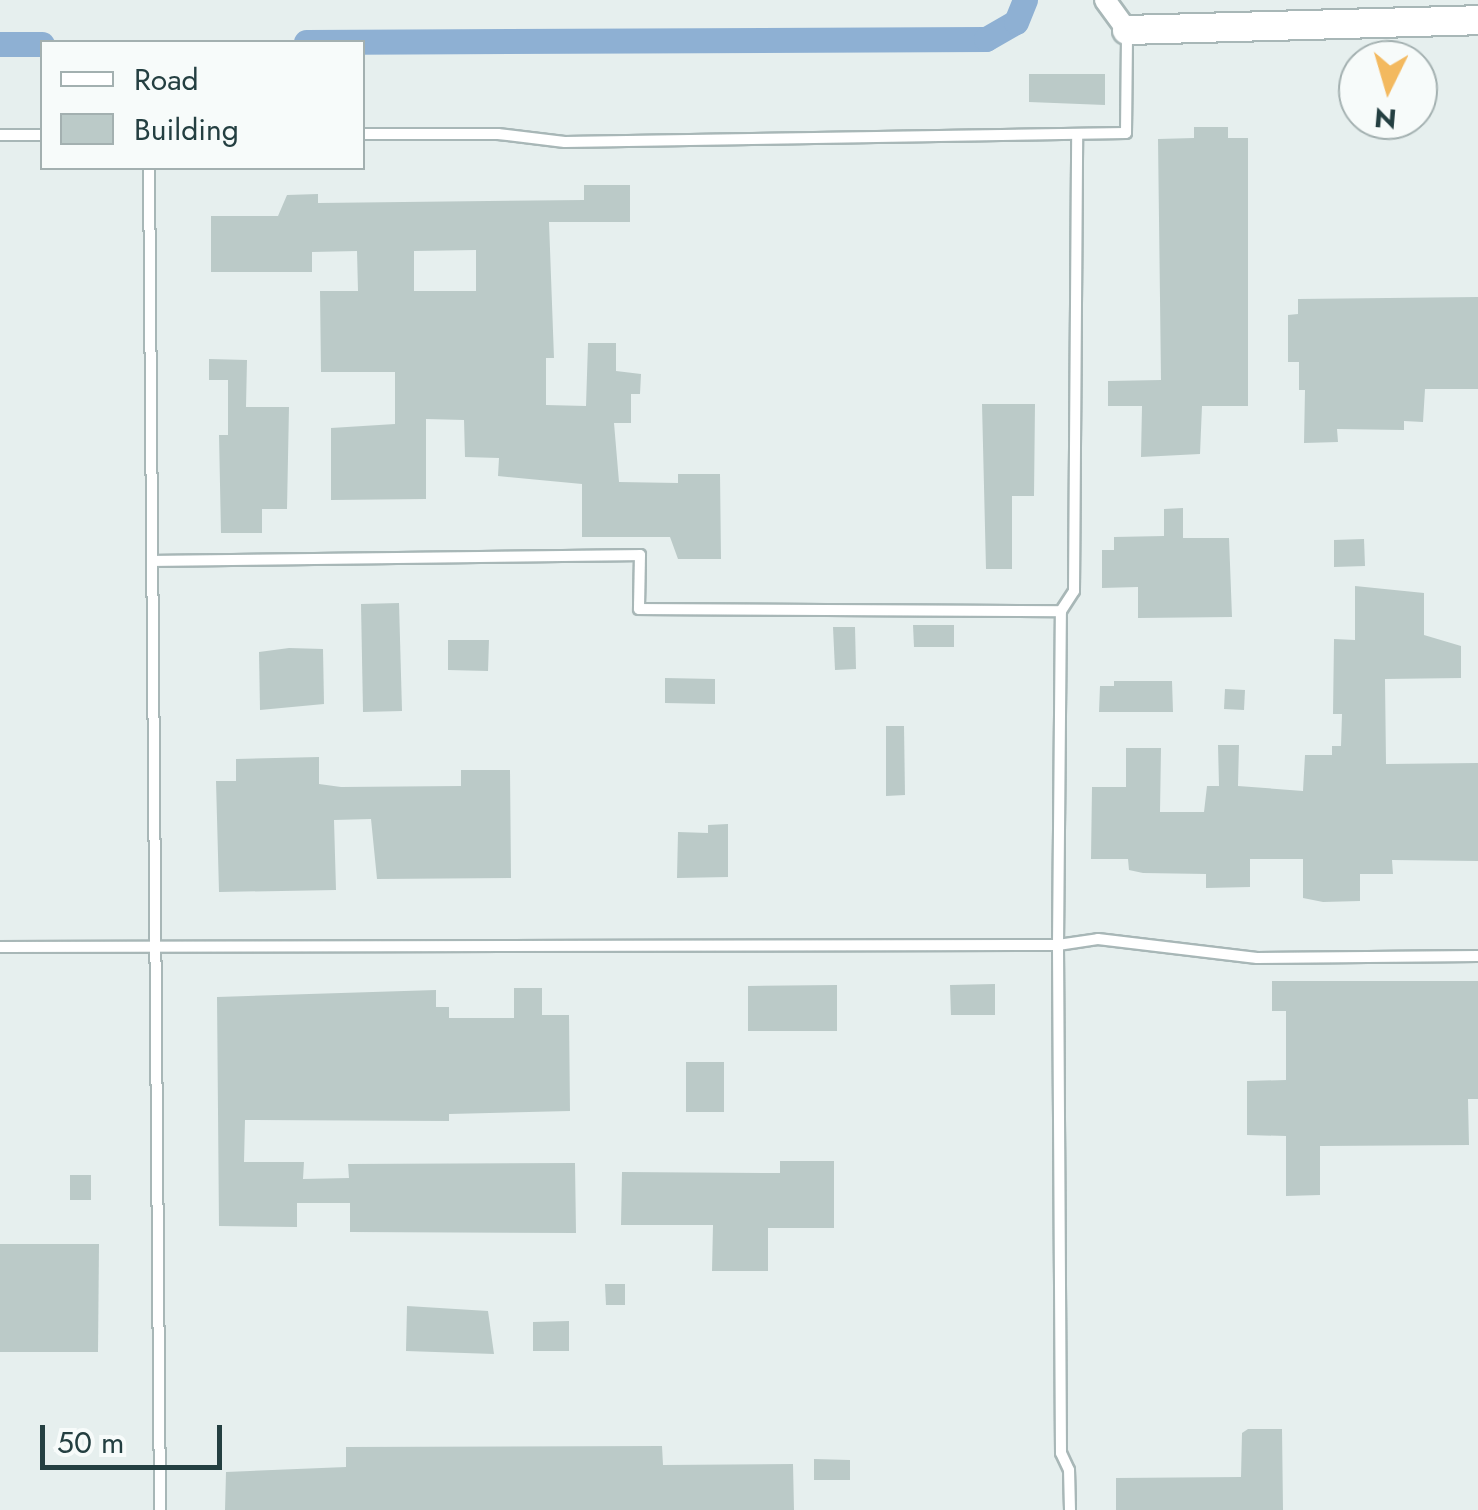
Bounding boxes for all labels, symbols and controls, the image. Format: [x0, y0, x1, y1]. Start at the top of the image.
legend [40, 40, 365, 170]
north arrow [1338, 40, 1438, 140]
text: Road [134, 58, 199, 101]
text: N [1373, 97, 1398, 140]
text: Building [134, 108, 239, 151]
scale bar [45, 1405, 228, 1467]
text: 50 m [57, 1421, 124, 1464]

